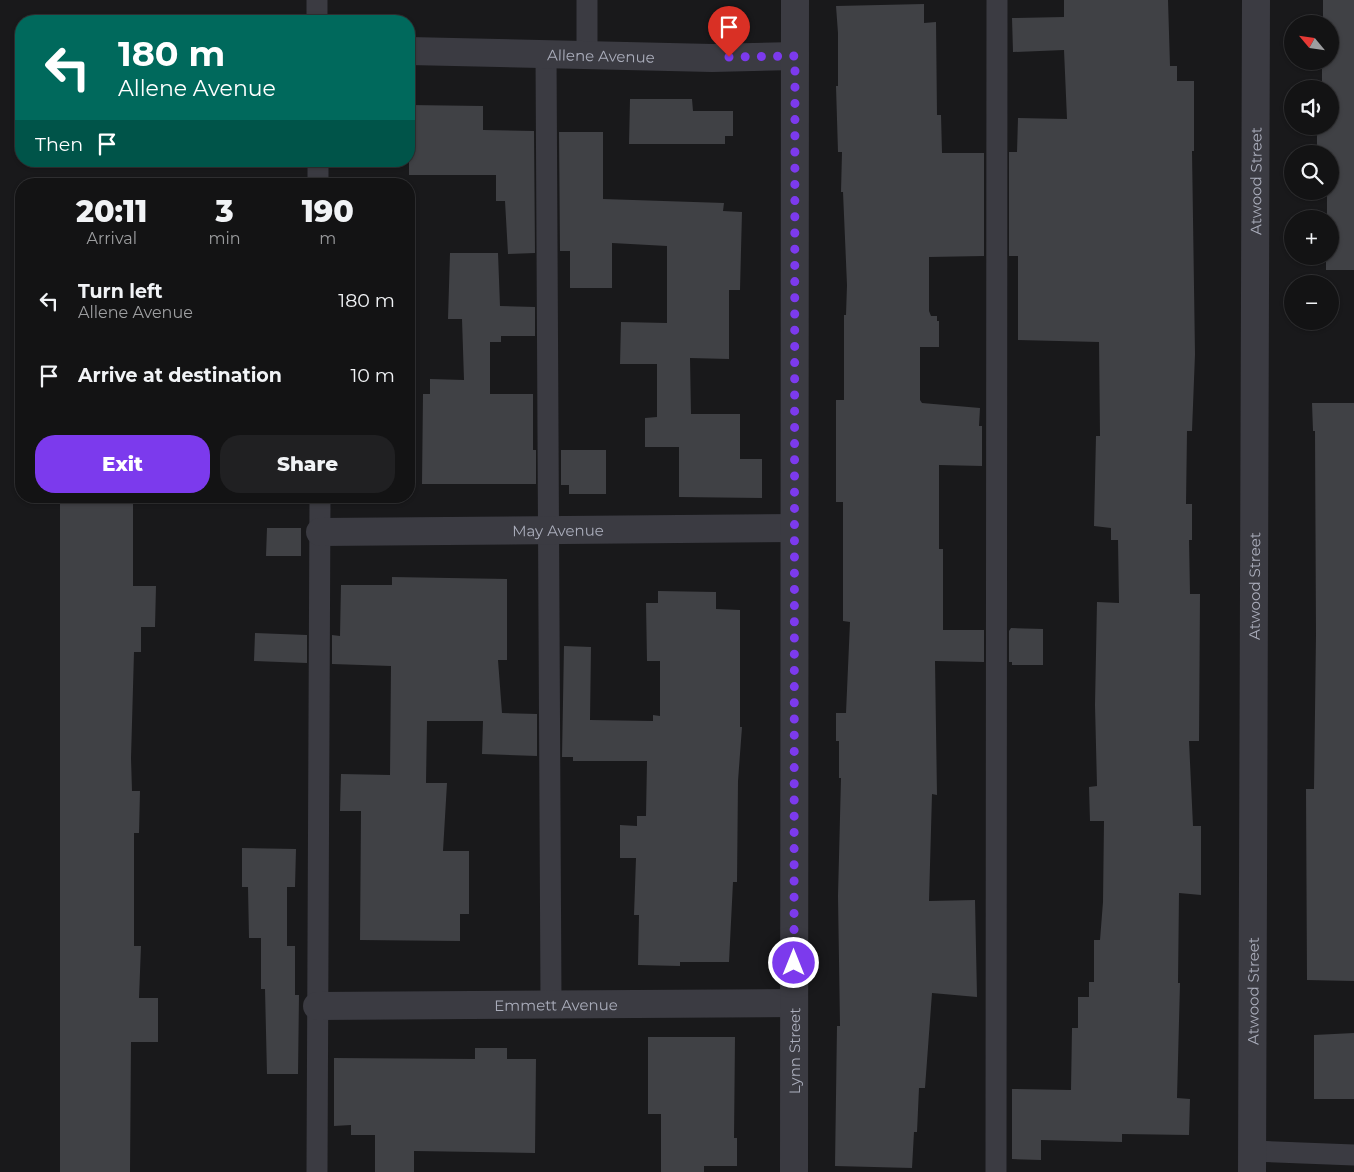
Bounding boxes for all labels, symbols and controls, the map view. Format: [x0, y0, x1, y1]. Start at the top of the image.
pin [708, 6, 750, 57]
icon: arrive [715, 13, 743, 41]
north arrow [1284, 15, 1339, 70]
map controls [1284, 15, 1339, 330]
text: 180 m [118, 32, 225, 75]
icon: left [35, 35, 100, 100]
street label: Allene Avenue [547, 45, 655, 66]
text: Allene Avenue [118, 75, 276, 102]
button: sound [1284, 80, 1339, 135]
street label: Atwood Street [1246, 127, 1265, 235]
icon: arrive [93, 130, 121, 158]
text: Then [35, 133, 83, 156]
button: search [1284, 145, 1339, 200]
text: 20:11 [76, 193, 147, 230]
text: 3 [216, 193, 234, 230]
text: 190 [302, 193, 354, 230]
button: + [1284, 210, 1339, 265]
text: Arrival [87, 229, 137, 248]
text: min [209, 229, 241, 248]
text: m [319, 229, 336, 248]
button: − [1284, 275, 1339, 330]
text: Turn left [78, 280, 163, 303]
icon: left [35, 287, 63, 315]
text: 180 m [338, 289, 395, 312]
text: Allene Avenue [78, 303, 193, 322]
icon: arrive [35, 362, 63, 390]
text: Arrive at destination [78, 364, 282, 387]
text: 10 m [350, 364, 395, 387]
button: Exit [35, 435, 210, 493]
button: Share [220, 435, 395, 493]
street label: May Avenue [512, 520, 604, 540]
street label: Atwood Street [1244, 532, 1264, 640]
position arrow [767, 936, 819, 988]
street label: Atwood Street [1243, 937, 1262, 1045]
street label: Emmett Avenue [494, 995, 618, 1014]
street label: Lynn Street [785, 1008, 804, 1094]

